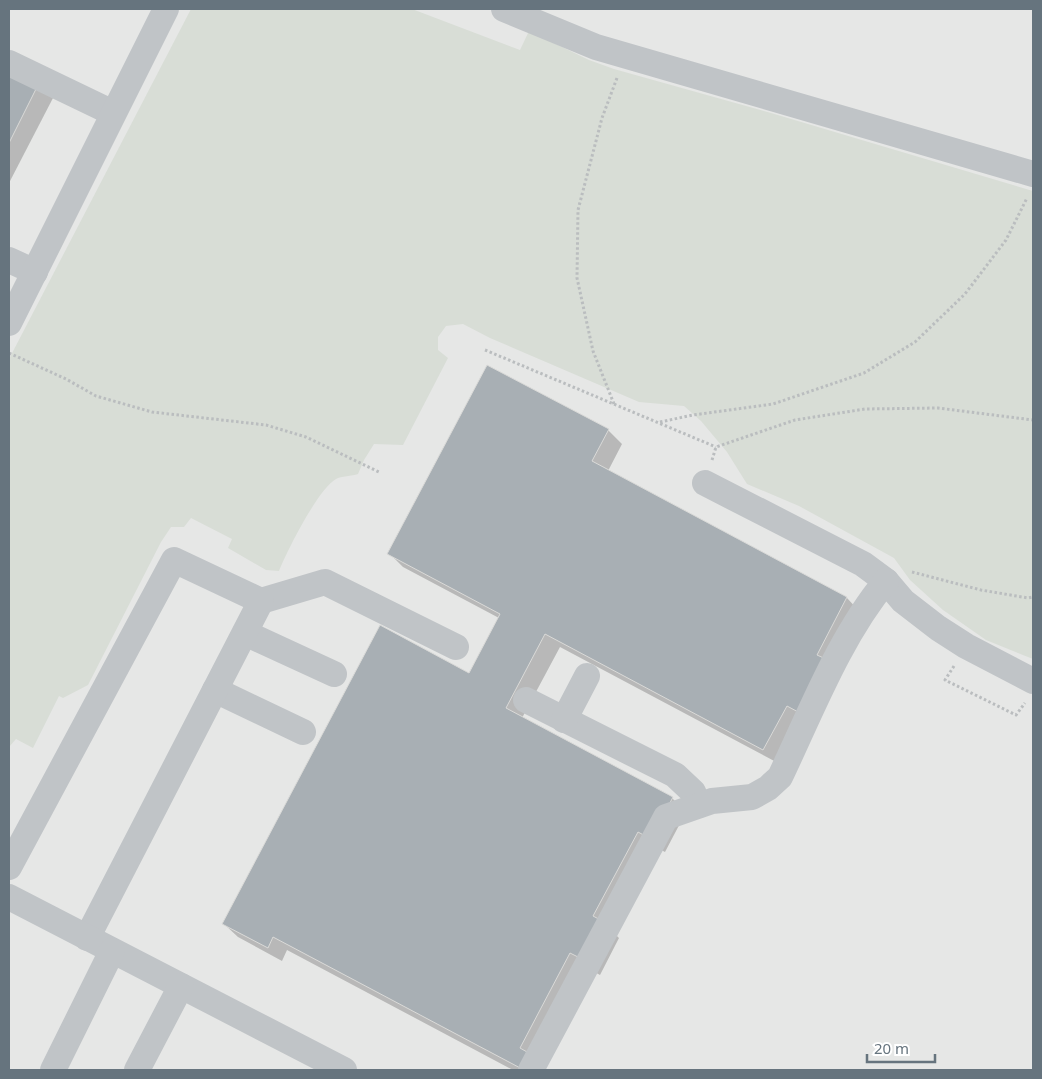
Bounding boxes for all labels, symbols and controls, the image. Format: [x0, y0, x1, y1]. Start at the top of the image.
scale bar [867, 1032, 934, 1064]
text: 20 m [874, 1038, 909, 1058]

